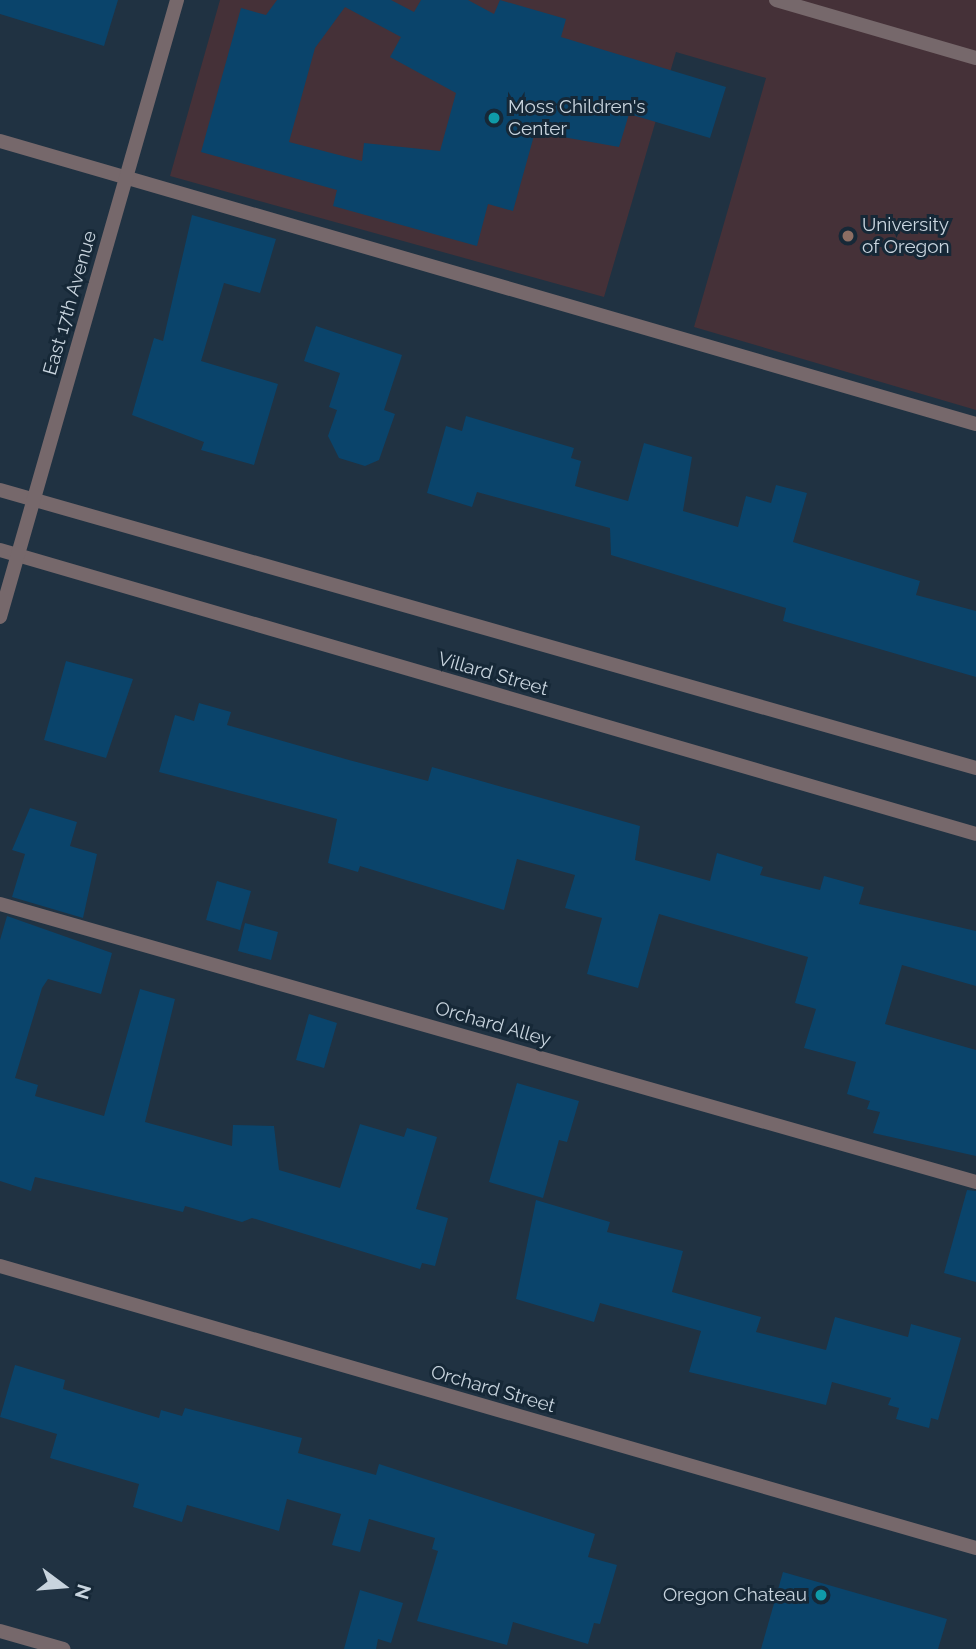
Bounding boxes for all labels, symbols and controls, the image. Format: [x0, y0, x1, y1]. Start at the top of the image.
place label: Moss Children's Center [508, 96, 645, 140]
marker: Moss Children's Center [486, 110, 502, 126]
place label: University of Oregon [862, 214, 950, 258]
street label: East 17th Avenue [38, 228, 102, 378]
marker: University of Oregon [840, 228, 856, 244]
street label: Villard Street [435, 647, 551, 701]
street label: Orchard Alley [432, 997, 554, 1051]
street label: Orchard Street [428, 1360, 558, 1418]
north arrow [28, 1551, 98, 1621]
text: N [71, 1582, 96, 1602]
place label: Oregon Chateau [663, 1584, 807, 1606]
marker: Oregon Chateau [813, 1587, 829, 1603]

